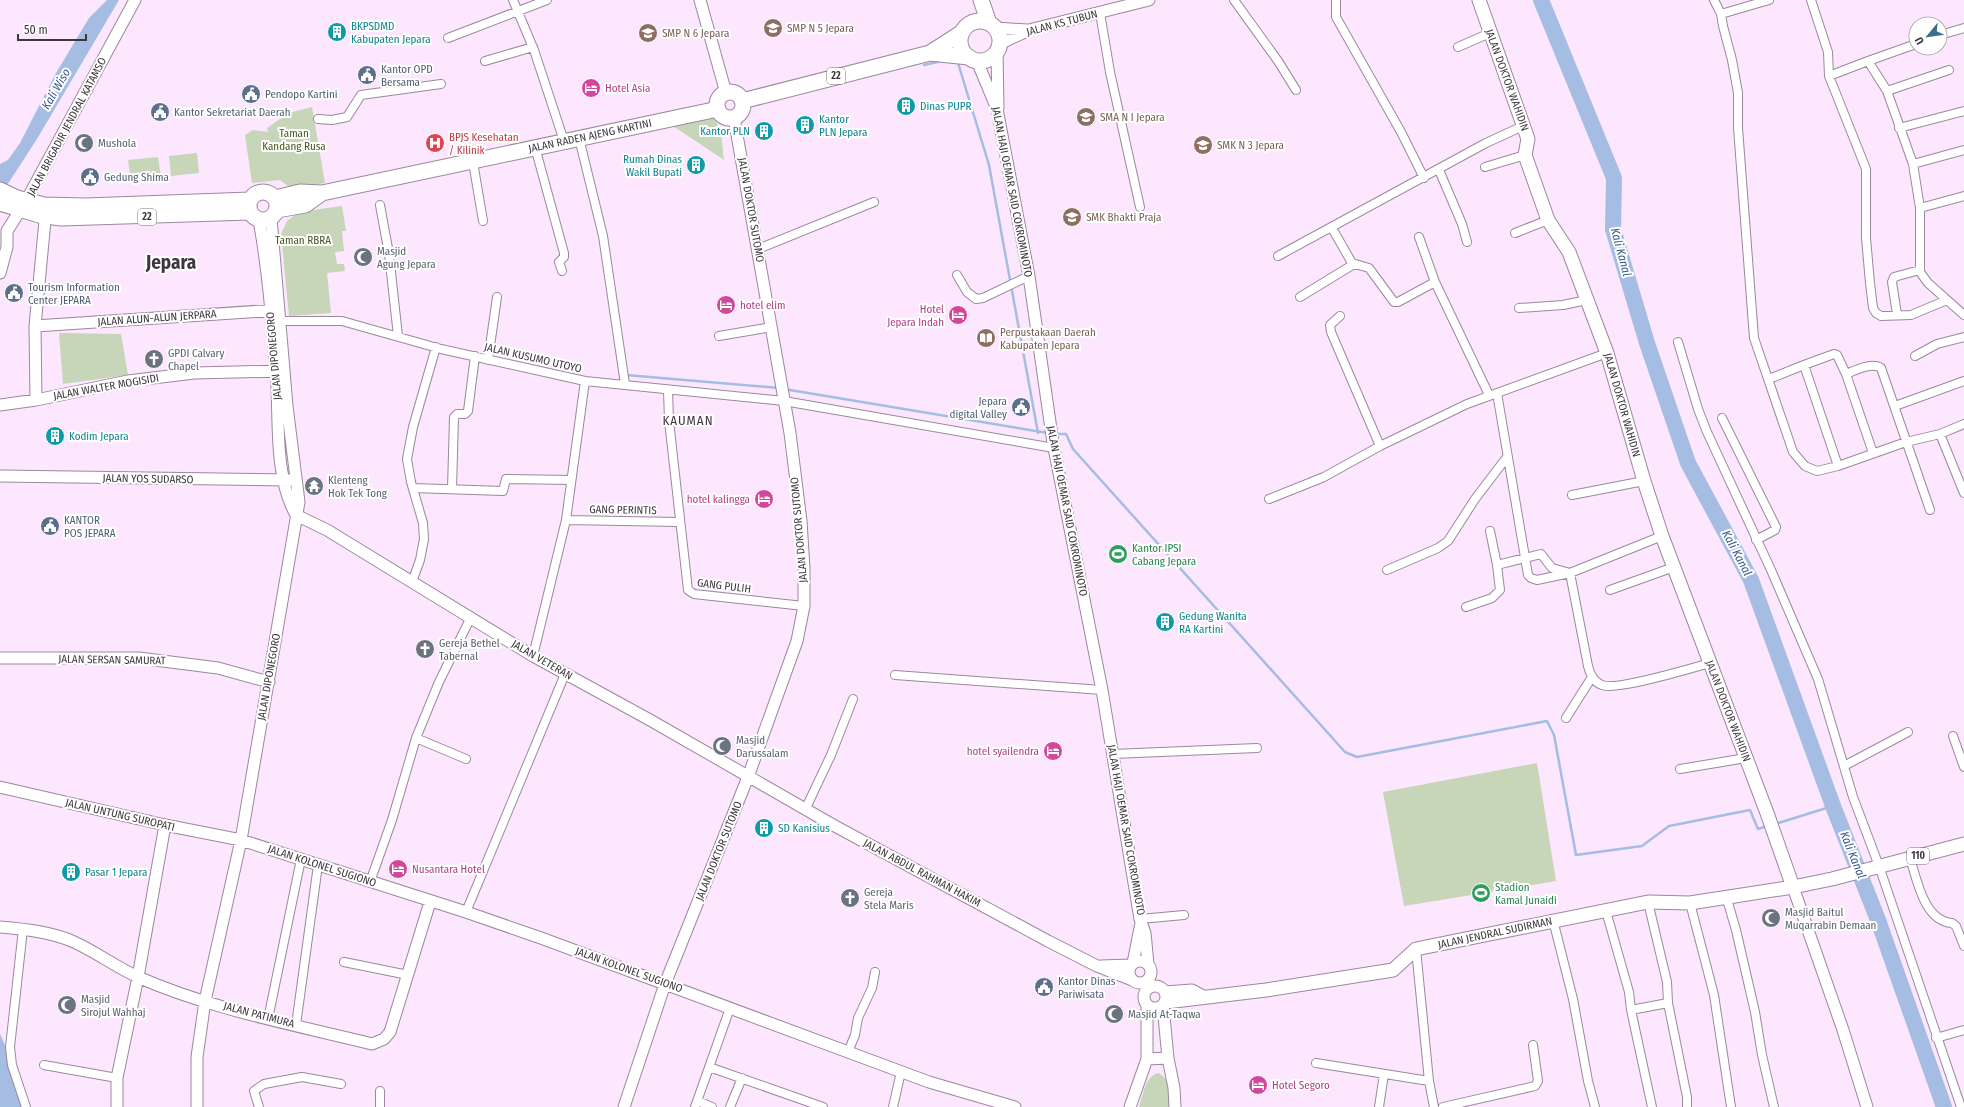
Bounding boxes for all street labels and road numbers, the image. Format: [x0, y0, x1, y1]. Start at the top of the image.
street label: JALAN KS TUBUN [1025, 7, 1099, 39]
street label: JALAN DOKTOR WAHIDIN [1483, 27, 1531, 133]
street label: JALAN BRIGADIR JENDRAL KATAMSO [25, 55, 109, 199]
road number: 22 [827, 68, 845, 84]
street label: JALAN HAJI OEMAR SAID COKROMINOTO [989, 106, 1035, 278]
street label: JALAN RADEN AJENG KARTINI [527, 117, 653, 155]
street label: JALAN DOKTOR SUTOMO [735, 157, 767, 263]
road number: 22 [138, 209, 156, 225]
street label: JALAN ALUN-ALUN JERPARA [97, 307, 217, 329]
street label: JALAN DIPONEGORO [264, 311, 284, 401]
street label: JALAN KUSUMO UTOYO [483, 340, 583, 376]
street label: JALAN DOKTOR WAHIDIN [1601, 352, 1643, 458]
street label: JALAN WALTER MOGISIDI [52, 371, 160, 403]
street label: JALAN HAJI OEMAR SAID COKROMINOTO [1044, 425, 1090, 597]
street label: JALAN YOS SUDARSO [102, 472, 194, 486]
street label: JALAN DOKTOR SUTOMO [788, 476, 810, 583]
street label: GANG PERINTIS [589, 503, 657, 517]
street label: GANG PULIH [696, 576, 752, 596]
street label: JALAN DIPONEGORO [255, 632, 283, 722]
street label: JALAN VETERAN [509, 637, 575, 683]
street label: JALAN SERSAN SAMURAT [58, 653, 167, 667]
street label: JALAN DOKTOR WAHIDIN [1703, 658, 1753, 764]
street label: JALAN HAJI OEMAR SAID COKROMINOTO [1105, 744, 1147, 917]
street label: JALAN UNTUNG SUROPATI [64, 796, 176, 834]
street label: JALAN DOKTOR SUTOMO [693, 799, 745, 903]
street label: JALAN ABDUL RAHMAN HAKIM [861, 836, 983, 910]
street label: JALAN KOLONEL SUGIONO [266, 842, 378, 890]
road number: 110 [1907, 848, 1929, 864]
street label: JALAN JENDRAL SUDIRMAN [1437, 915, 1553, 951]
street label: JALAN KOLONEL SUGIONO [573, 944, 685, 996]
street label: JALAN PATIMURA [222, 999, 296, 1031]

